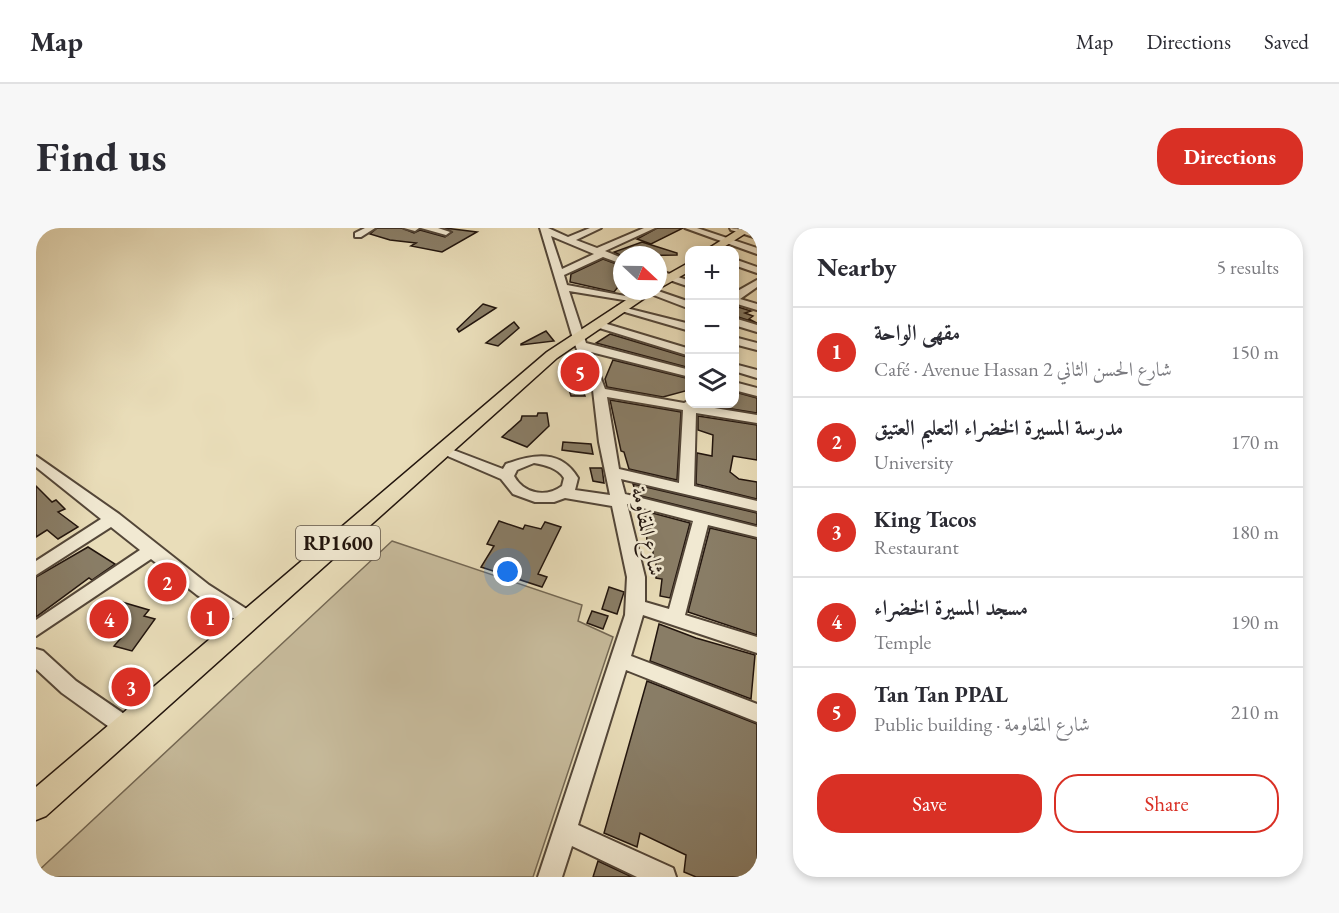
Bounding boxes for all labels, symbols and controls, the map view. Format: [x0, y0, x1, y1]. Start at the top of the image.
text: Map [30, 23, 83, 59]
text: Map [1076, 28, 1113, 55]
text: Directions [1146, 28, 1231, 55]
text: Saved [1264, 28, 1309, 55]
button: Directions [1157, 128, 1303, 185]
text: Find us [36, 129, 167, 184]
north arrow [613, 246, 667, 300]
map controls [685, 246, 739, 408]
button: + [685, 246, 739, 300]
text: Nearby [817, 250, 897, 284]
text: 5 results [1216, 254, 1279, 280]
button: − [685, 300, 739, 354]
text: مقهى الواحة [874, 318, 960, 347]
text: 1 [831, 339, 842, 365]
text: 150 m [1231, 339, 1279, 365]
pin: 5 [560, 350, 600, 394]
button: layers [685, 354, 739, 408]
text: Café · Avenue Hassan 2 شارع الحسن الثاني [874, 356, 1172, 382]
text: مدرسة المسيرة الخضراء التعليم العتيق [874, 413, 1123, 442]
text: 2 [831, 429, 842, 455]
text: 170 m [1231, 429, 1279, 455]
text: University [874, 449, 953, 475]
street label: شارع المقاومة [621, 484, 671, 579]
text: King Tacos [874, 505, 977, 534]
text: 3 [831, 519, 842, 545]
text: 180 m [1231, 519, 1279, 545]
road number: RP1600 [296, 526, 380, 560]
text: Restaurant [874, 534, 959, 560]
your location [493, 557, 522, 586]
pin: 2 [148, 560, 186, 604]
text: مسجد المسيرة الخضراء [874, 593, 1028, 622]
pin: 1 [190, 594, 230, 640]
pin: 4 [90, 596, 128, 642]
text: 4 [831, 609, 842, 635]
text: 190 m [1231, 609, 1279, 635]
text: Temple [874, 629, 931, 655]
pin: 3 [112, 664, 151, 710]
text: Tan Tan PPAL [874, 680, 1008, 709]
text: 5 [831, 699, 842, 725]
text: 210 m [1231, 699, 1279, 725]
text: Public building · شارع المقاومة [874, 711, 1090, 737]
button: Save [817, 774, 1042, 833]
button: Share [1054, 774, 1279, 833]

